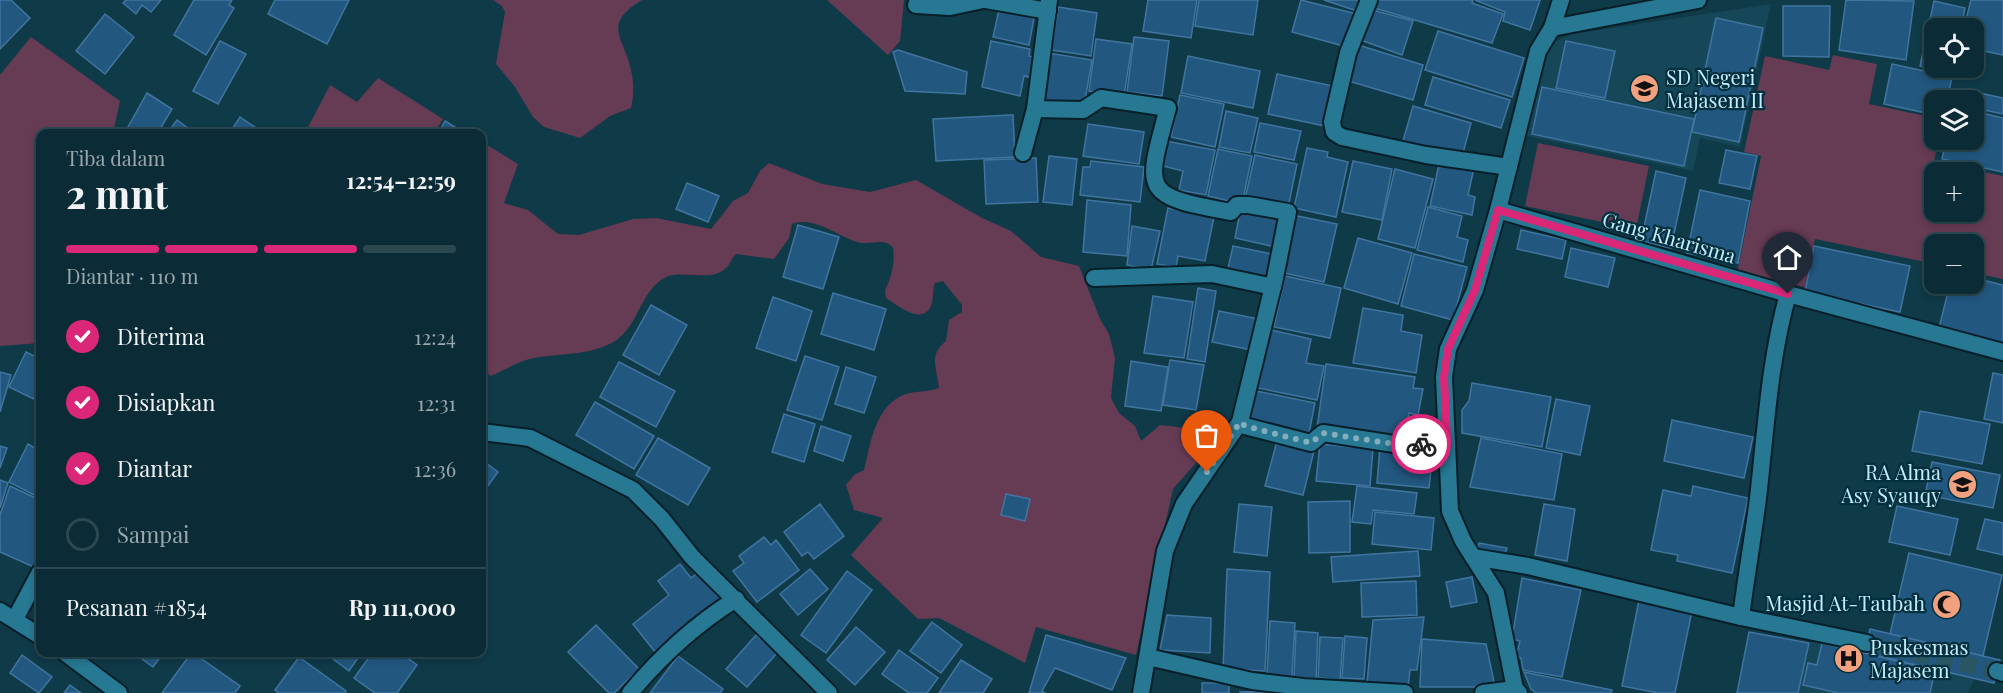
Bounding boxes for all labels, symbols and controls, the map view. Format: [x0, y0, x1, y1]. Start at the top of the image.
map controls [1924, 18, 1984, 294]
button: locate [1924, 18, 1984, 78]
place label: SD Negeri Majasem II [1666, 63, 1764, 113]
school or university icon: SD Negeri Majasem II [1629, 73, 1661, 105]
button: layers [1924, 90, 1984, 150]
text: Tiba dalam [66, 144, 165, 171]
button: + [1924, 162, 1984, 222]
text: 12:54–12:59 [346, 165, 456, 195]
text: 2 mnt [66, 167, 168, 219]
street label: Gang Kharisma [1600, 205, 1739, 268]
pin [1762, 232, 1813, 294]
button: − [1924, 234, 1984, 294]
icon: home [1771, 241, 1804, 274]
text: Diantar · 110 m [66, 262, 199, 289]
icon: check [66, 320, 99, 353]
text: Diterima [117, 321, 205, 351]
text: 12:24 [414, 323, 456, 350]
icon: check [66, 386, 99, 419]
text: Disiapkan [117, 387, 215, 417]
text: 12:31 [417, 389, 456, 416]
pin [1181, 410, 1232, 472]
courier [1391, 414, 1451, 474]
icon: bag [1190, 419, 1223, 452]
icon: bike [1405, 428, 1438, 461]
icon: check [66, 452, 99, 485]
text: Diantar [117, 453, 192, 483]
text: 12:36 [414, 455, 456, 482]
place label: RA Alma Asy Syauqy [1840, 458, 1941, 508]
school or university icon: RA Alma Asy Syauqy [1946, 469, 1978, 501]
text: Sampai [117, 519, 190, 549]
mosque icon: Masjid At-Taubah [1930, 588, 1962, 620]
place label: Masjid At-Taubah [1765, 589, 1925, 616]
text: Pesanan #1854 [66, 592, 207, 622]
text: Rp 111,000 [349, 592, 456, 622]
place label: Puskesmas Majasem [1870, 633, 1968, 683]
hospital icon: Puskesmas Majasem [1833, 643, 1865, 675]

